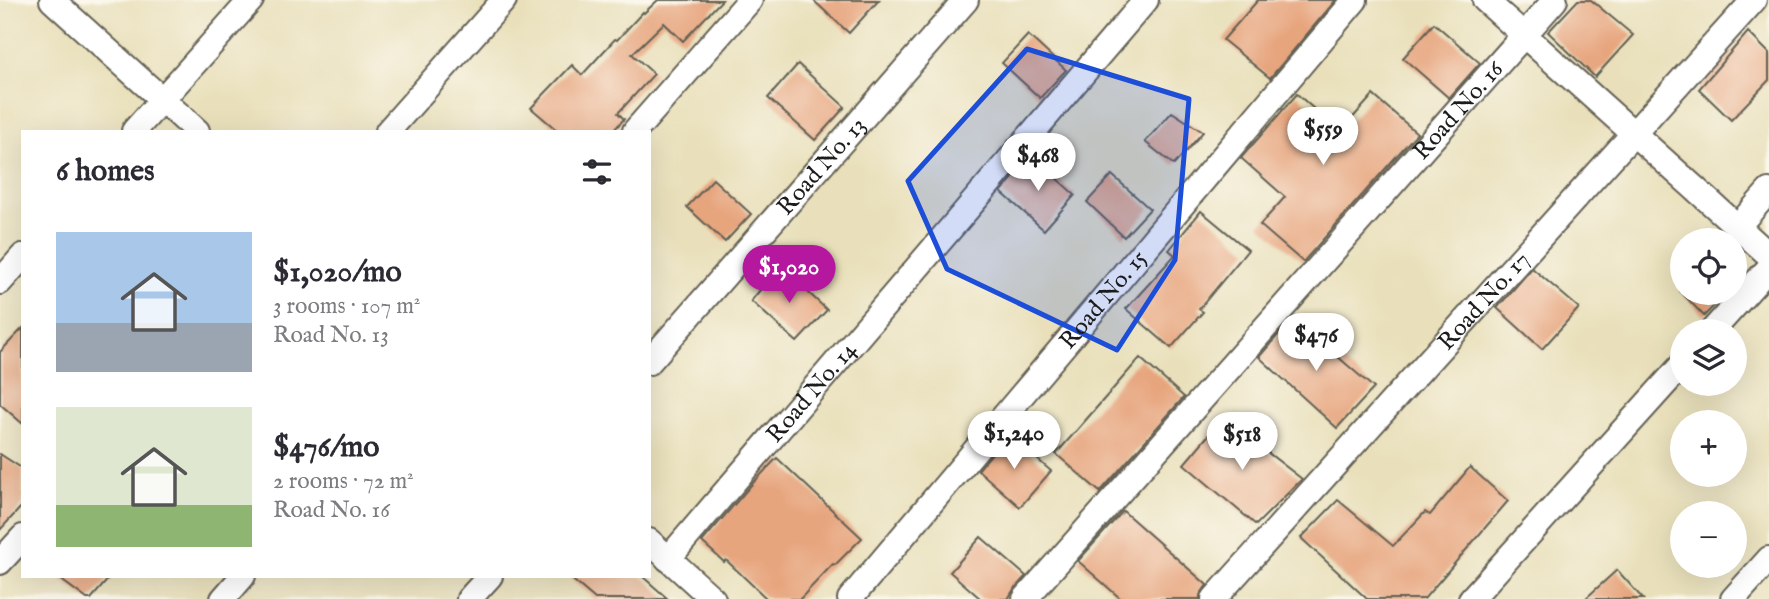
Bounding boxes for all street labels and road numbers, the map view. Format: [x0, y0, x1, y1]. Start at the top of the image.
street label: Road No. 16 [1407, 54, 1511, 167]
street label: Road No. 13 [771, 111, 874, 222]
street label: Road No. 15 [1053, 244, 1155, 356]
street label: Road No. 17 [1432, 245, 1537, 358]
street label: Road No. 14 [760, 336, 864, 450]

